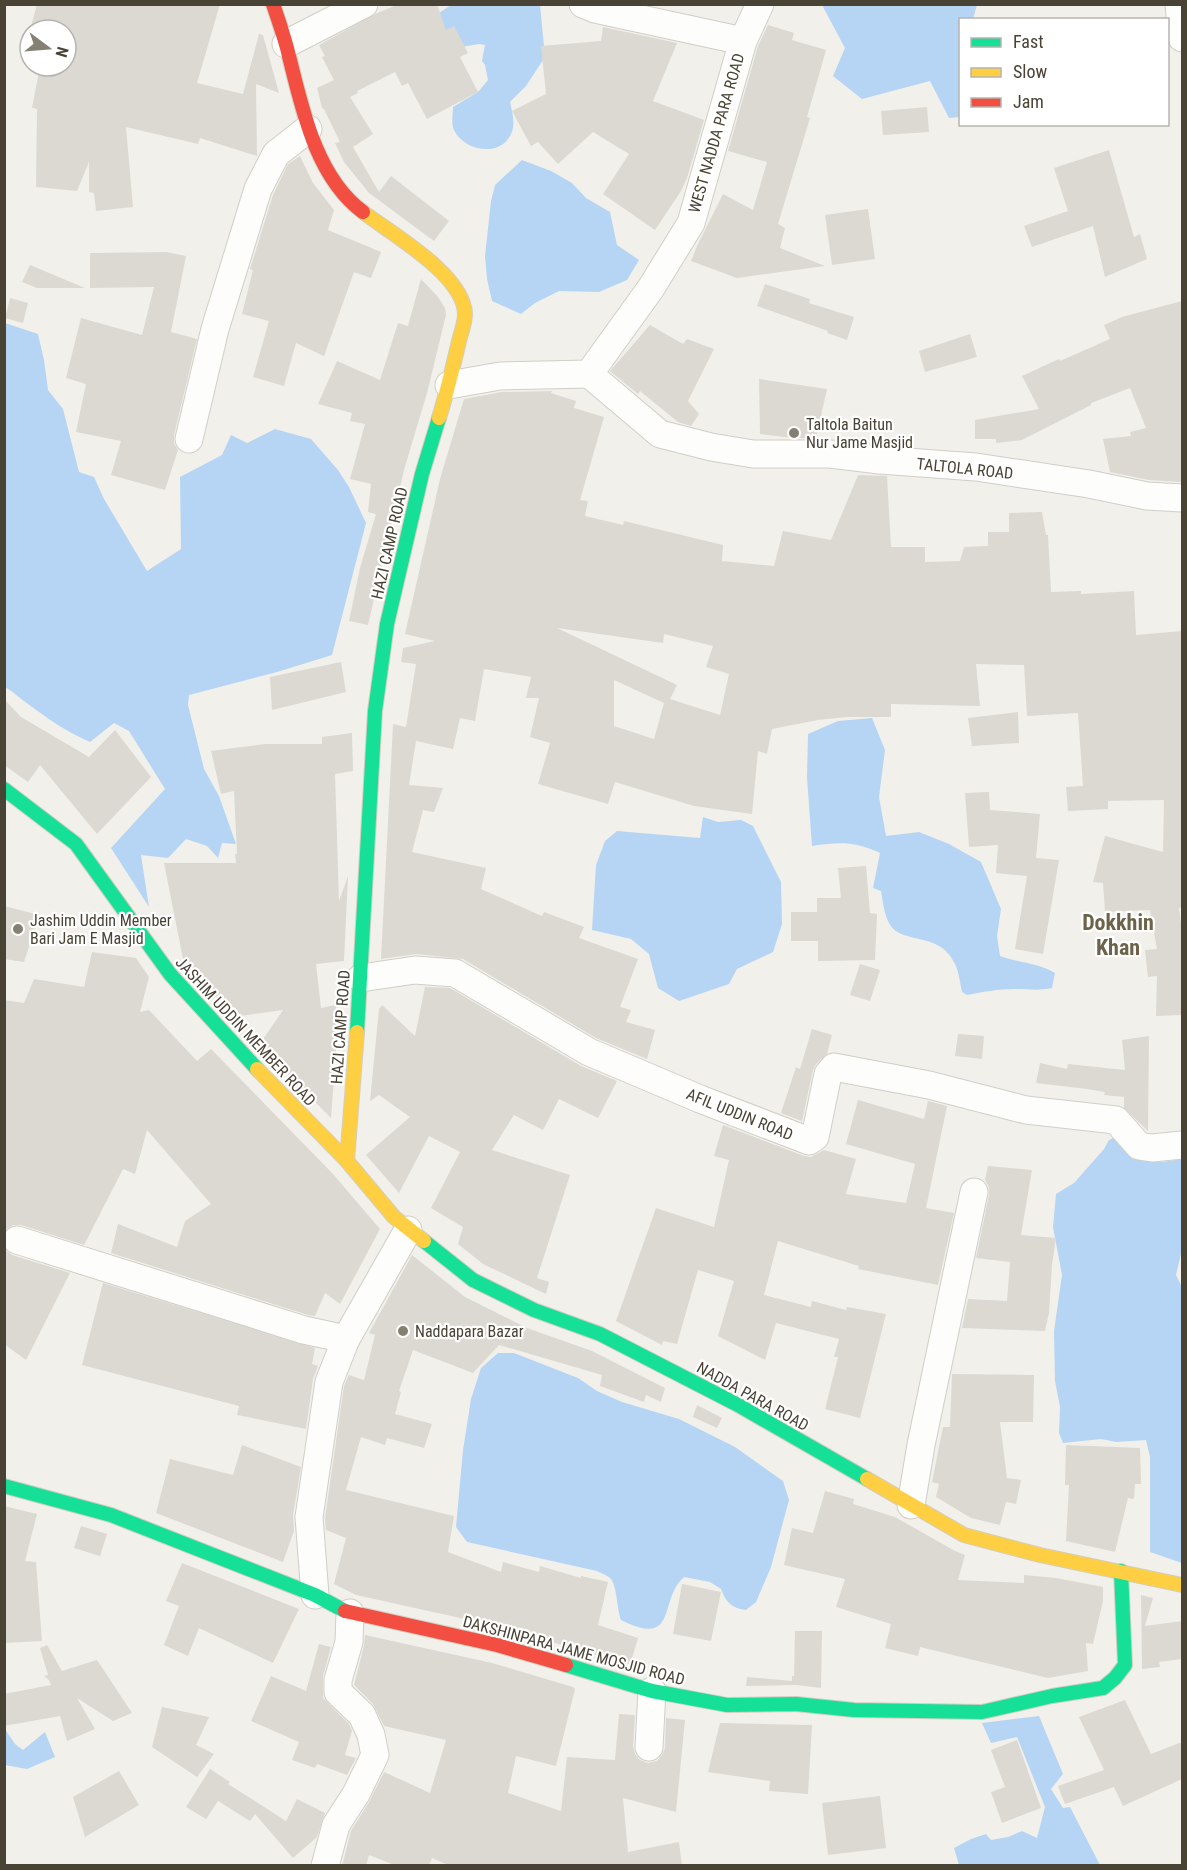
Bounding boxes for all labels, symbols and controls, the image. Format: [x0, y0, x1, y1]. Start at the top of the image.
north arrow [18, 18, 78, 78]
legend [959, 18, 1169, 126]
text: Fast [1013, 31, 1044, 52]
text: N [51, 45, 72, 59]
street label: WEST NADDA PARA ROAD [685, 51, 748, 215]
text: Slow [1013, 61, 1048, 82]
text: Jam [1013, 91, 1044, 112]
place label: Taltola Baitun Nur Jame Masjid [806, 415, 913, 452]
marker: Taltola Baitun Nur Jame Masjid [787, 426, 801, 440]
street label: TALTOLA ROAD [916, 454, 1014, 483]
street label: HAZI CAMP ROAD [367, 485, 412, 601]
district label: Dokkhin Khan [1082, 910, 1154, 960]
place label: Jashim Uddin Member Bari Jam E Masjid [30, 911, 172, 948]
marker: Jashim Uddin Member Bari Jam E Masjid [11, 922, 25, 936]
street label: JASHIM UDDIN MEMBER ROAD [172, 953, 320, 1110]
street label: HAZI CAMP ROAD [327, 969, 354, 1085]
street label: AFIL UDDIN ROAD [684, 1084, 796, 1145]
place label: Naddapara Bazar [415, 1322, 524, 1341]
marker: Naddapara Bazar [396, 1324, 410, 1338]
street label: NADDA PARA ROAD [693, 1358, 812, 1435]
street label: DAKSHINPARA JAME MOSJID ROAD [461, 1612, 687, 1689]

